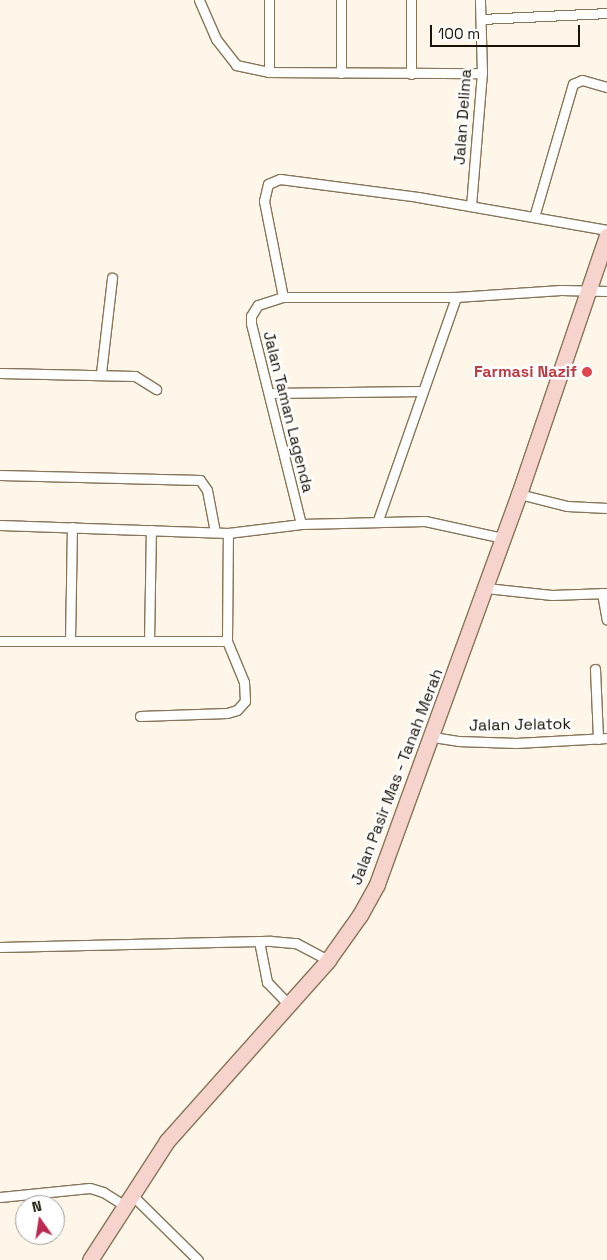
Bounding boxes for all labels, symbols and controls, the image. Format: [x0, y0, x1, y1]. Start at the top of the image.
scale bar [432, 15, 582, 47]
text: 100 m [438, 24, 480, 43]
street label: Jalan Delima [450, 68, 476, 166]
street label: Jalan Taman Lagenda [259, 329, 317, 495]
place label: Farmasi Nazif [474, 362, 577, 382]
marker: Farmasi Nazif [581, 366, 593, 378]
street label: Jalan Pasir Mas - Tanah Merah [347, 665, 447, 889]
street label: Jalan Jelatok [469, 715, 571, 735]
north arrow [15, 1195, 65, 1245]
text: N [30, 1197, 43, 1216]

